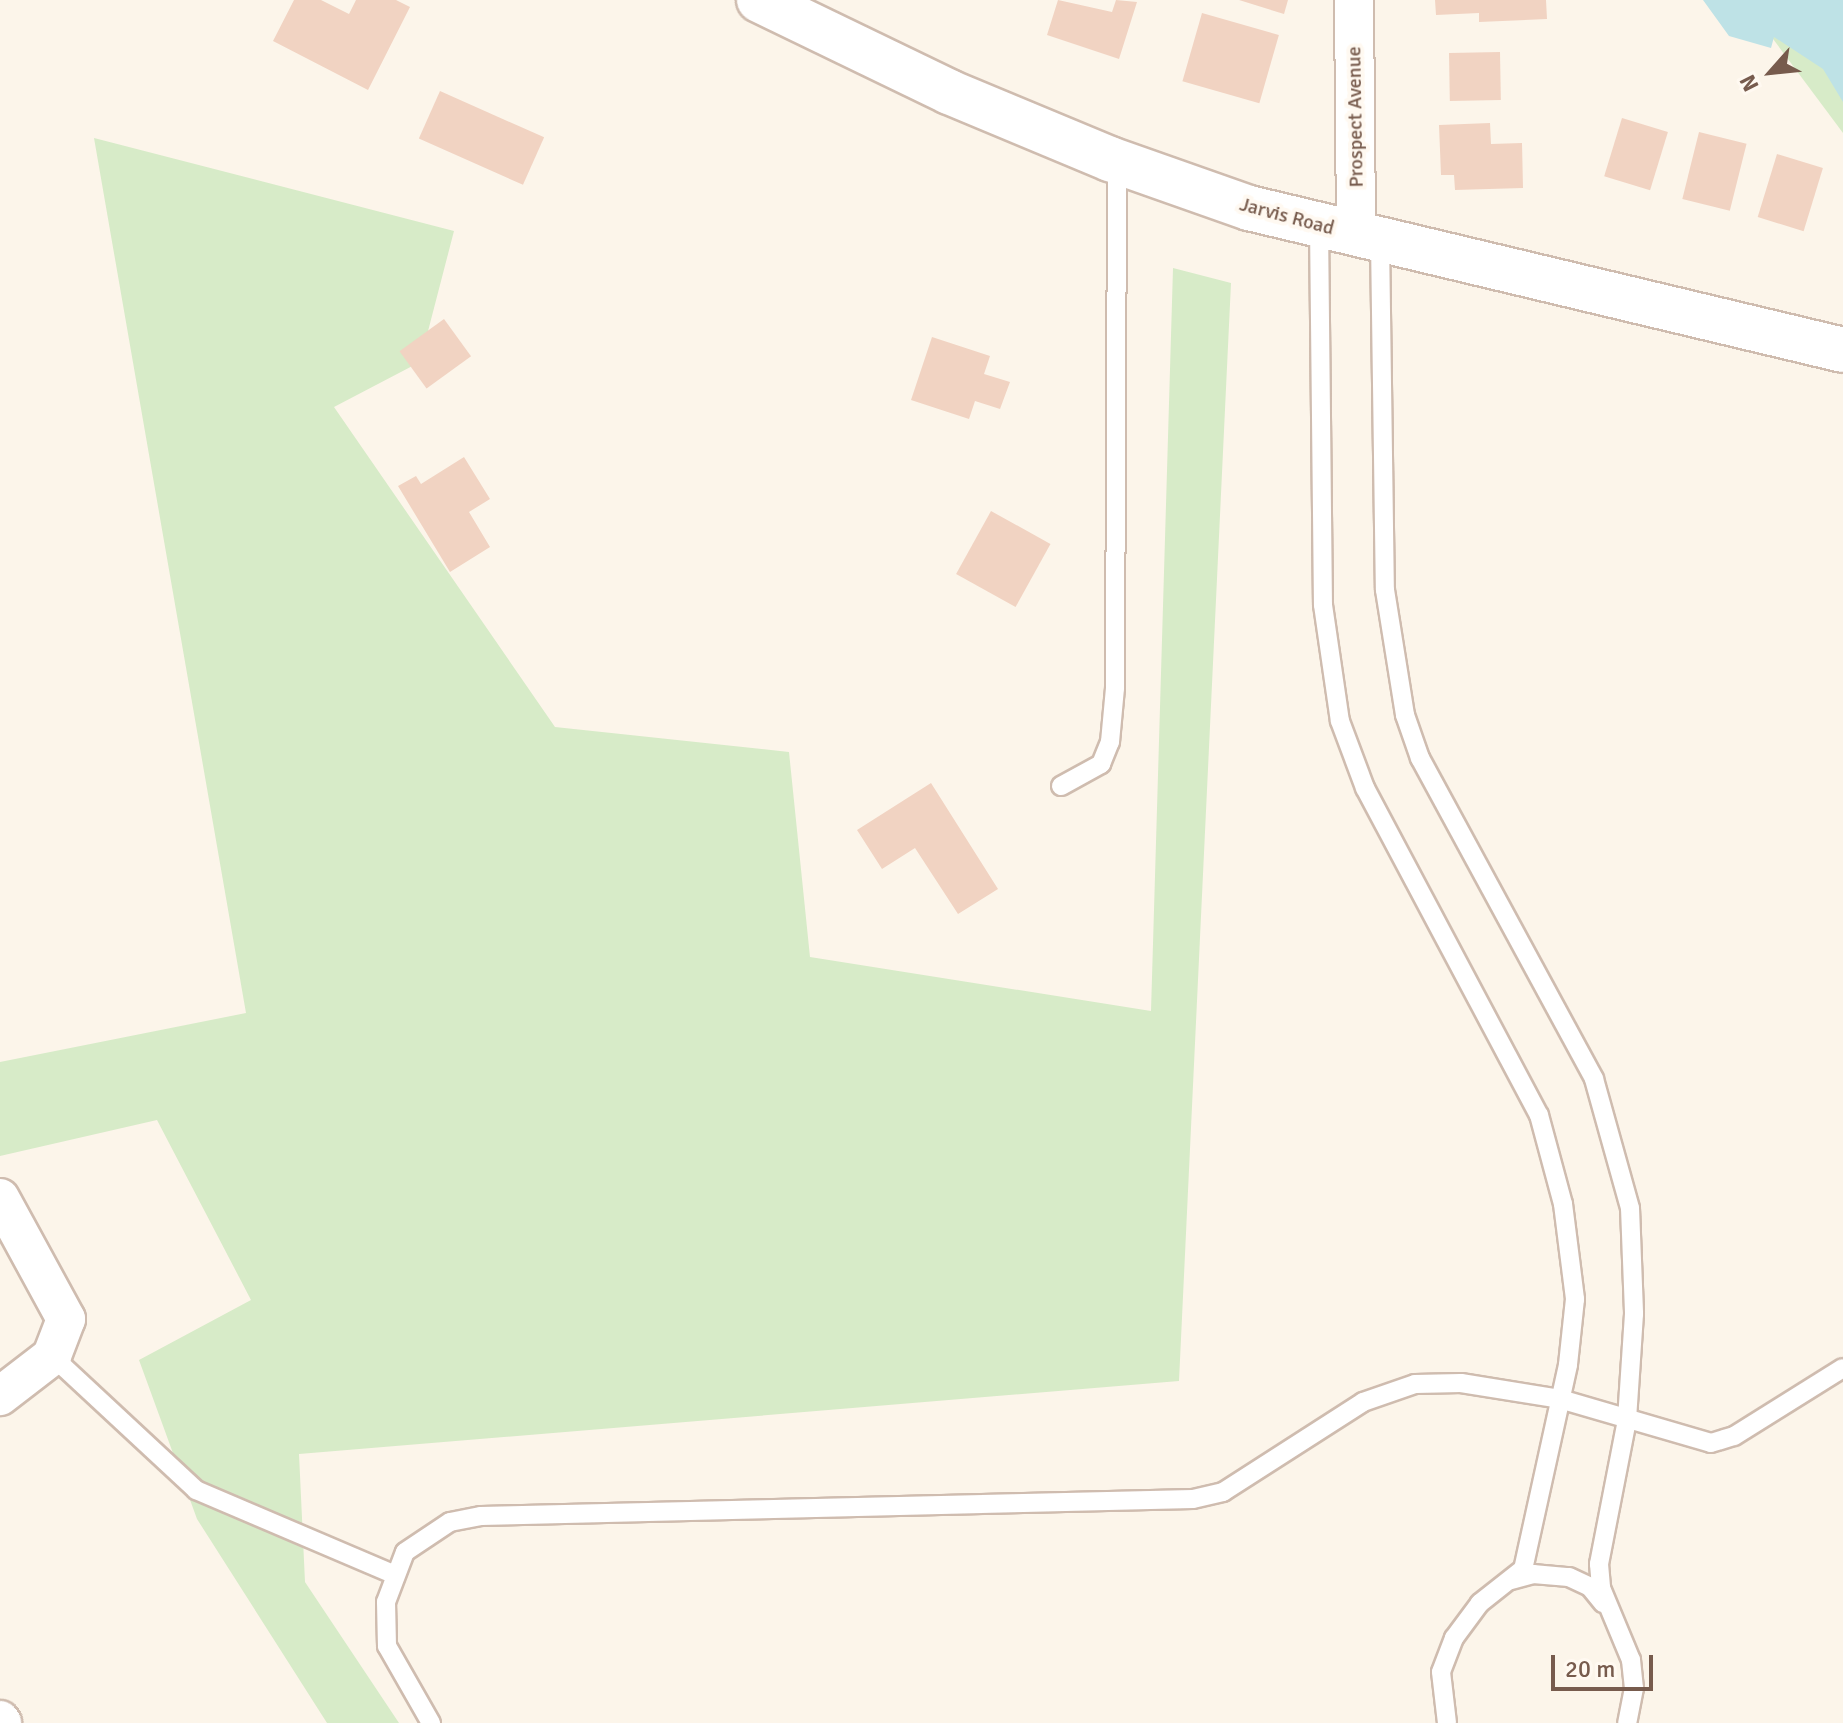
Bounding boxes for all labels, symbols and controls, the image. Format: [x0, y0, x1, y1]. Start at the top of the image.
north arrow [1731, 32, 1811, 112]
street label: Prospect Avenue [1342, 46, 1368, 188]
text: N [1734, 70, 1765, 96]
street label: Jarvis Road [1237, 192, 1337, 240]
scale bar [1555, 1639, 1657, 1689]
text: 20 m [1565, 1654, 1615, 1684]

